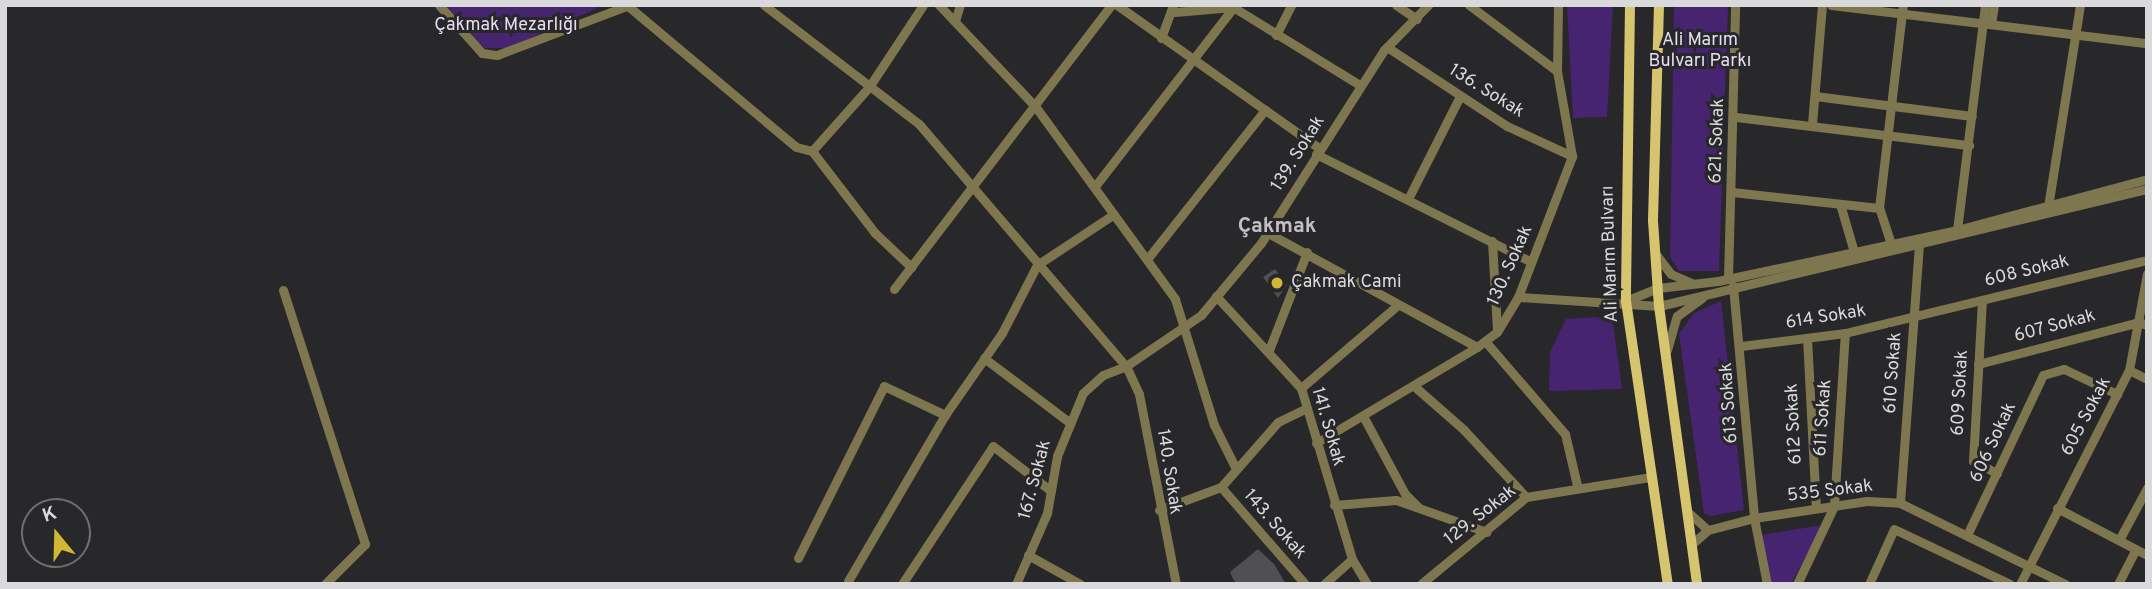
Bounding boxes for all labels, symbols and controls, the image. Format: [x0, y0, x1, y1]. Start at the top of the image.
park label: Çakmak Mezarlığı [434, 15, 578, 37]
park label: Ali Marım Bulvarı Parkı [1649, 31, 1751, 74]
street label: 136. Sokak [1444, 60, 1528, 124]
street label: 621. Sokak [1706, 98, 1730, 184]
street label: 139. Sokak [1267, 112, 1331, 196]
street label: Ali Marım Bulvarı [1598, 185, 1624, 323]
district label: Çakmak [1238, 214, 1316, 240]
street label: 130. Sokak [1484, 222, 1538, 310]
street label: 608 Sokak [1983, 251, 2071, 293]
place label: Çakmak Cami [1291, 272, 1402, 294]
marker: Çakmak Cami [1269, 275, 1285, 291]
street label: 614 Sokak [1784, 301, 1868, 335]
street label: 607 Sokak [2012, 306, 2098, 348]
street label: 610 Sokak [1880, 331, 1908, 415]
street label: 609 Sokak [1948, 350, 1974, 436]
street label: 613 Sokak [1716, 362, 1744, 444]
street label: 605 Sokak [2057, 374, 2117, 460]
street label: 611 Sokak [1811, 379, 1837, 457]
street label: 612 Sokak [1782, 383, 1808, 465]
street label: 141. Sokak [1305, 385, 1349, 469]
street label: 606 Sokak [1966, 400, 2022, 486]
street label: 140. Sokak [1151, 428, 1185, 516]
street label: 167. Sokak [1015, 438, 1057, 522]
street label: 535 Sokak [1786, 476, 1874, 508]
street label: 129. Sokak [1441, 481, 1521, 551]
street label: 143. Sokak [1238, 486, 1310, 564]
north arrow [21, 498, 91, 568]
text: K [40, 502, 60, 529]

